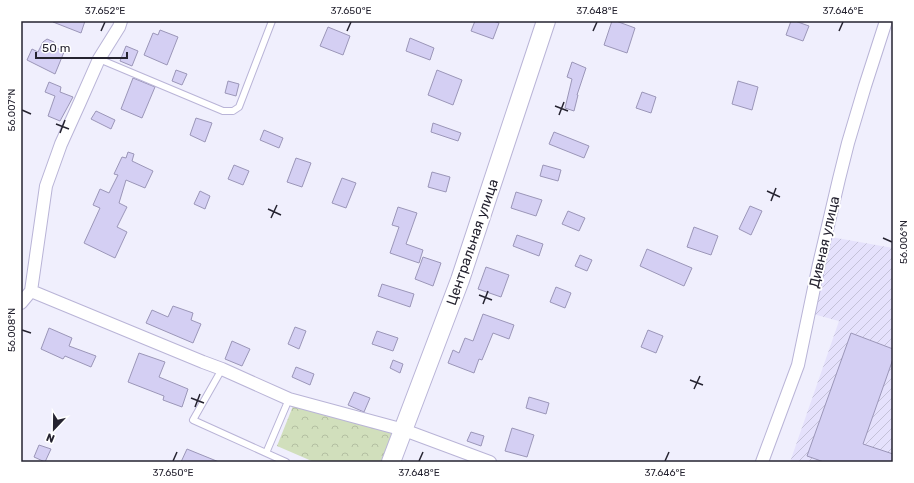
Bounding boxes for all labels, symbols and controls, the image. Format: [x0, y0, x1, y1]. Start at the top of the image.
text: 37.652°E [85, 5, 125, 17]
text: 37.650°E [330, 5, 372, 17]
text: 37.648°E [576, 5, 618, 17]
text: 37.646°E [822, 5, 864, 17]
scale bar [36, 34, 127, 60]
text: 50 m [42, 41, 70, 55]
text: 56.007°N [6, 88, 18, 132]
street label: Центральная улица [443, 177, 502, 308]
street label: Дивная улица [806, 194, 843, 290]
text: 56.006°N [898, 220, 910, 264]
text: 56.008°N [6, 308, 18, 352]
north arrow [34, 409, 74, 449]
text: N [44, 430, 57, 445]
text: 37.650°E [152, 467, 194, 479]
text: 37.648°E [398, 467, 440, 479]
text: 37.646°E [644, 467, 686, 479]

